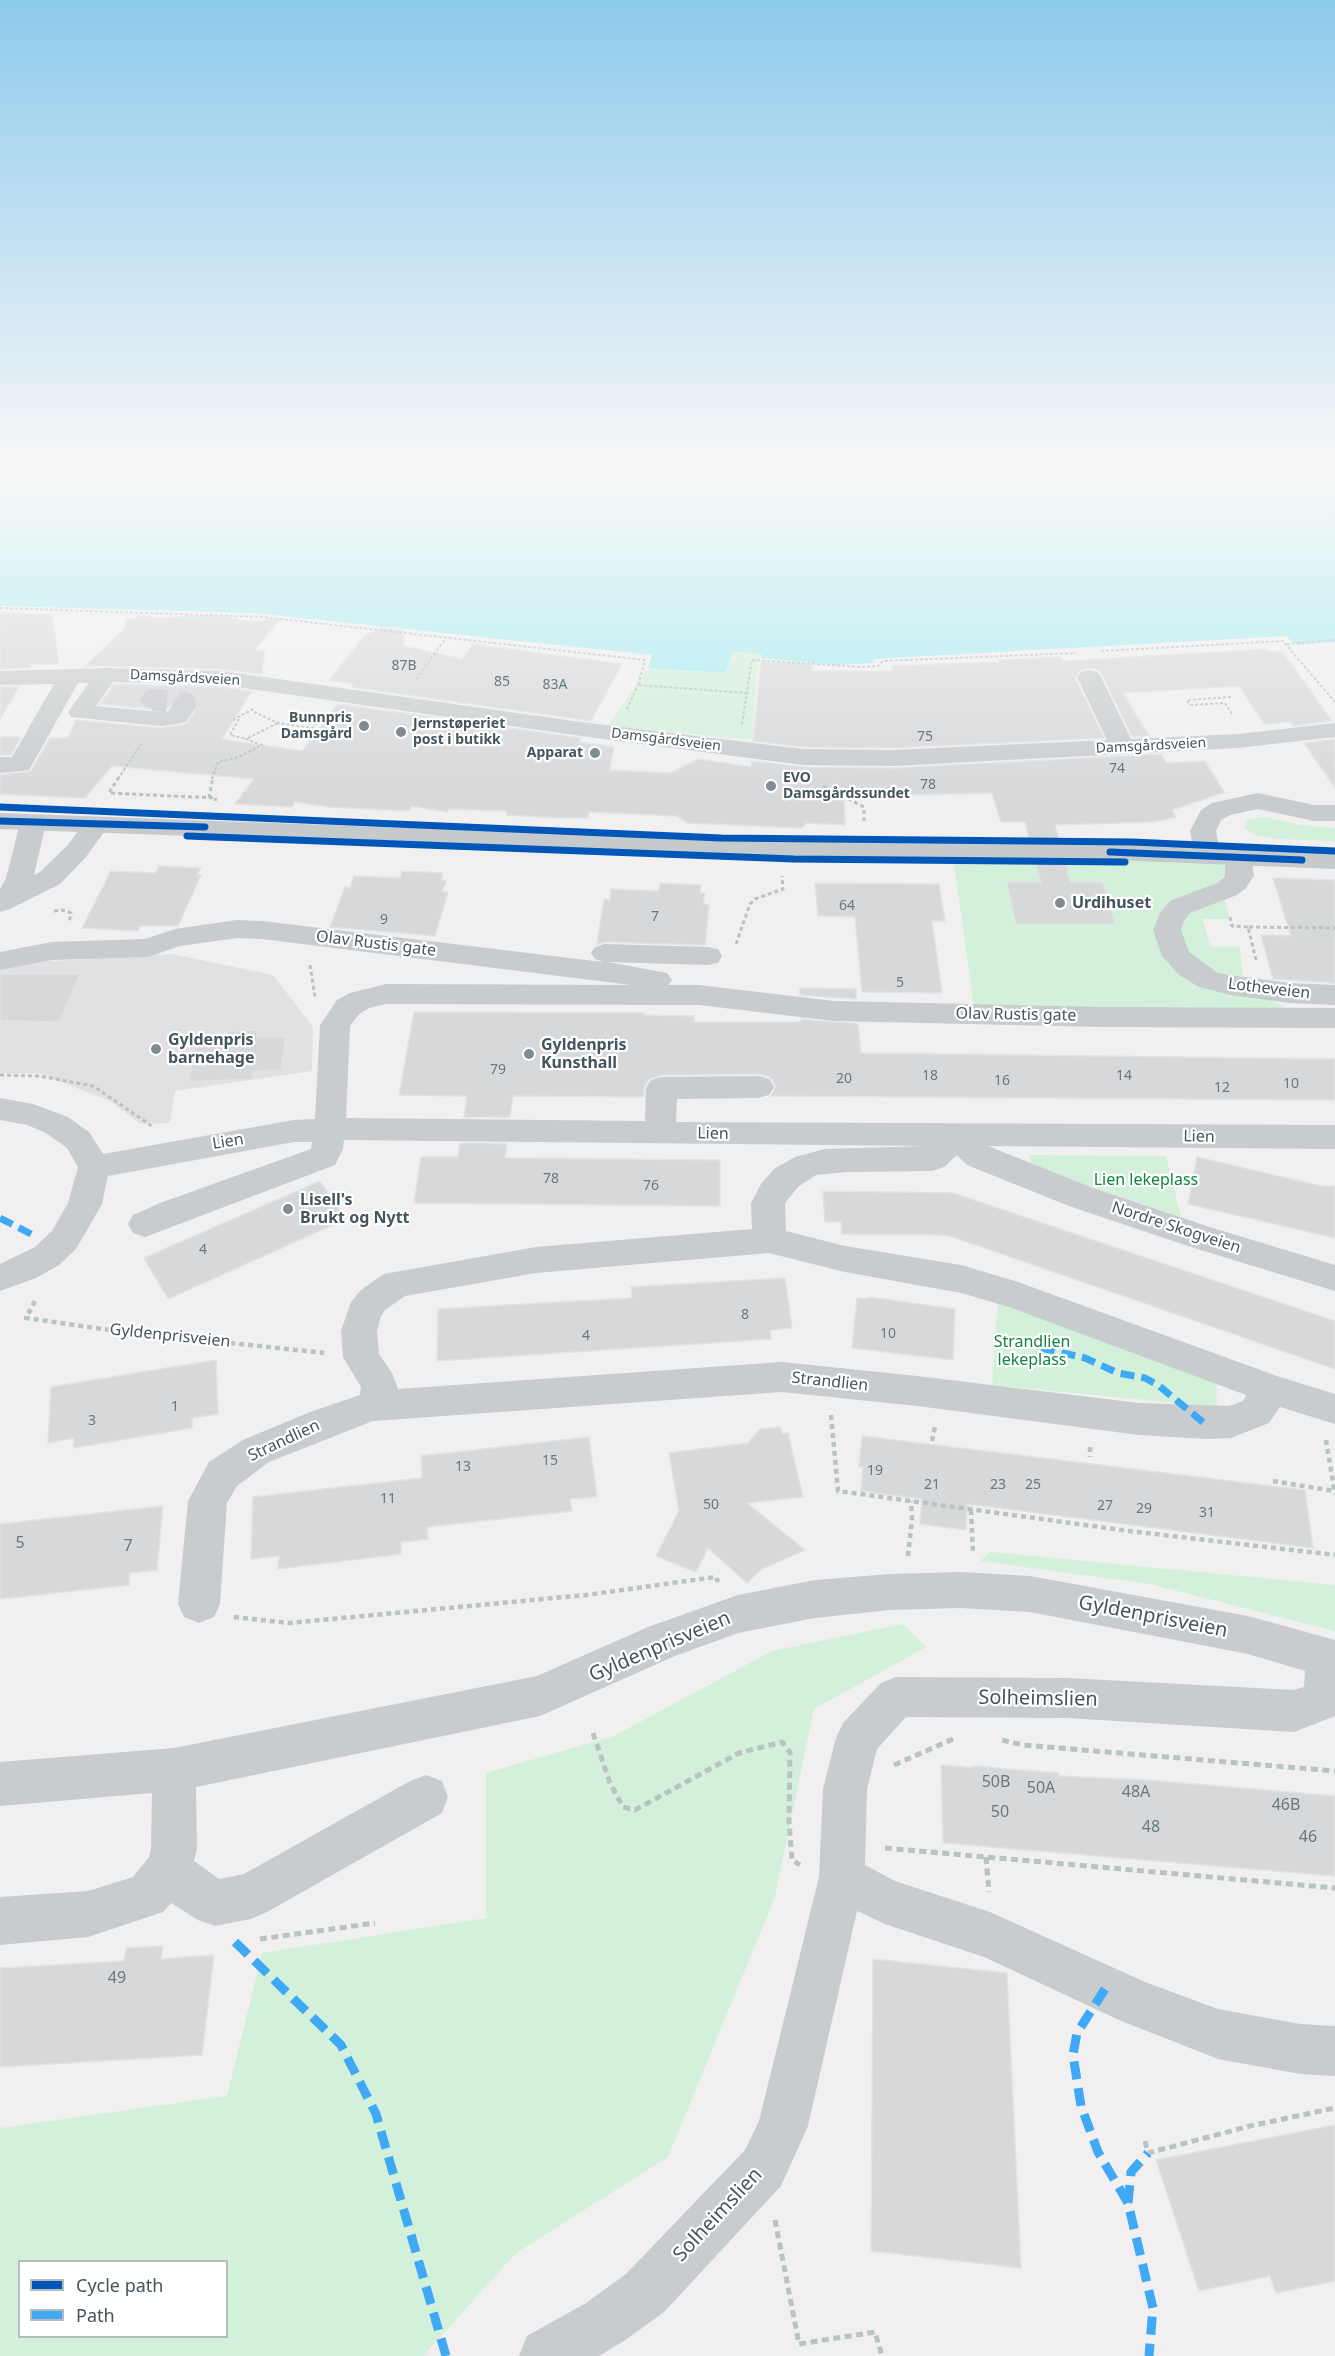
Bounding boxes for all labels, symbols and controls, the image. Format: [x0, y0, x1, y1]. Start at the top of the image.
house number: 87B [391, 658, 417, 674]
street label: Damsgårdsveien [129, 667, 241, 689]
house number: 85 [494, 674, 510, 690]
house number: 83A [543, 677, 567, 693]
place label: Bunnpris Damsgård [281, 710, 352, 742]
place label: Jernstøperiet post i butikk [413, 716, 505, 748]
marker: Bunnpris Damsgård [357, 719, 371, 733]
marker: Jernstøperiet post i butikk [394, 725, 408, 739]
street label: Damsgårdsveien [610, 725, 722, 755]
house number: 75 [917, 729, 933, 745]
street label: Damsgårdsveien [1095, 735, 1207, 757]
place label: Apparat [527, 745, 583, 761]
marker: Apparat [588, 746, 602, 760]
house number: 74 [1109, 761, 1125, 777]
place label: EVO Damsgårdssundet [783, 770, 910, 802]
house number: 78 [920, 777, 936, 793]
marker: EVO Damsgårdssundet [764, 779, 778, 793]
place label: Urdihuset [1072, 893, 1151, 913]
marker: Urdihuset [1053, 896, 1067, 910]
house number: 64 [839, 898, 855, 914]
house number: 7 [651, 909, 659, 925]
house number: 9 [380, 912, 388, 928]
street label: Olav Rustis gate [315, 927, 437, 961]
street label: Lotheveien [1227, 974, 1311, 1004]
house number: 5 [896, 975, 904, 991]
street label: Olav Rustis gate [955, 1004, 1077, 1026]
place label: Gyldenpris barnehage [168, 1030, 254, 1068]
place label: Gyldenpris Kunsthall [541, 1035, 627, 1073]
marker: Gyldenpris barnehage [149, 1042, 163, 1056]
marker: Gyldenpris Kunsthall [522, 1047, 536, 1061]
house number: 79 [490, 1062, 506, 1078]
house number: 18 [922, 1068, 938, 1084]
house number: 14 [1116, 1068, 1132, 1084]
house number: 20 [836, 1071, 852, 1087]
house number: 16 [994, 1073, 1010, 1089]
house number: 10 [1283, 1076, 1299, 1092]
house number: 12 [1214, 1080, 1230, 1096]
street label: Lien [697, 1124, 729, 1144]
street label: Lien [1183, 1127, 1215, 1147]
street label: Lien [211, 1130, 245, 1154]
park label: Lien lekeplass [1094, 1170, 1198, 1190]
house number: 78 [543, 1171, 559, 1187]
house number: 76 [643, 1178, 659, 1194]
place label: Lisell's Brukt og Nytt [300, 1190, 410, 1228]
street label: Nordre Skogveien [1109, 1198, 1243, 1258]
marker: Lisell's Brukt og Nytt [281, 1202, 295, 1216]
house number: 4 [199, 1242, 207, 1258]
house number: 8 [741, 1307, 749, 1323]
street label: Gyldenprisveien [109, 1320, 231, 1352]
house number: 10 [880, 1326, 896, 1342]
house number: 4 [582, 1328, 590, 1344]
park label: Strandlien lekeplass [994, 1332, 1070, 1370]
street label: Strandlien [791, 1368, 869, 1396]
house number: 1 [171, 1399, 179, 1415]
house number: 3 [88, 1413, 96, 1429]
street label: Strandlien [245, 1416, 323, 1466]
house number: 15 [542, 1453, 558, 1469]
house number: 13 [455, 1459, 471, 1475]
house number: 19 [867, 1463, 883, 1479]
house number: 21 [924, 1477, 940, 1493]
house number: 23 [990, 1477, 1006, 1493]
house number: 25 [1025, 1477, 1041, 1493]
house number: 11 [380, 1491, 396, 1507]
house number: 50 [703, 1497, 719, 1513]
house number: 27 [1097, 1498, 1113, 1514]
house number: 29 [1136, 1501, 1152, 1517]
house number: 31 [1199, 1505, 1215, 1521]
house number: 5 [15, 1533, 25, 1553]
house number: 7 [123, 1536, 133, 1556]
street label: Gyldenprisveien [1076, 1591, 1230, 1643]
street label: Gyldenprisveien [586, 1606, 734, 1688]
street label: Solheimslien [978, 1686, 1098, 1712]
house number: 50B [982, 1772, 1010, 1792]
house number: 50A [1027, 1778, 1055, 1798]
house number: 48A [1122, 1782, 1150, 1802]
house number: 46B [1272, 1795, 1300, 1815]
house number: 50 [991, 1802, 1009, 1822]
house number: 48 [1142, 1817, 1160, 1837]
house number: 46 [1299, 1827, 1317, 1847]
house number: 49 [108, 1968, 126, 1988]
street label: Solheimslien [669, 2163, 767, 2267]
legend [18, 2260, 228, 2338]
text: Cycle path [76, 2273, 163, 2297]
text: Path [76, 2303, 115, 2327]

